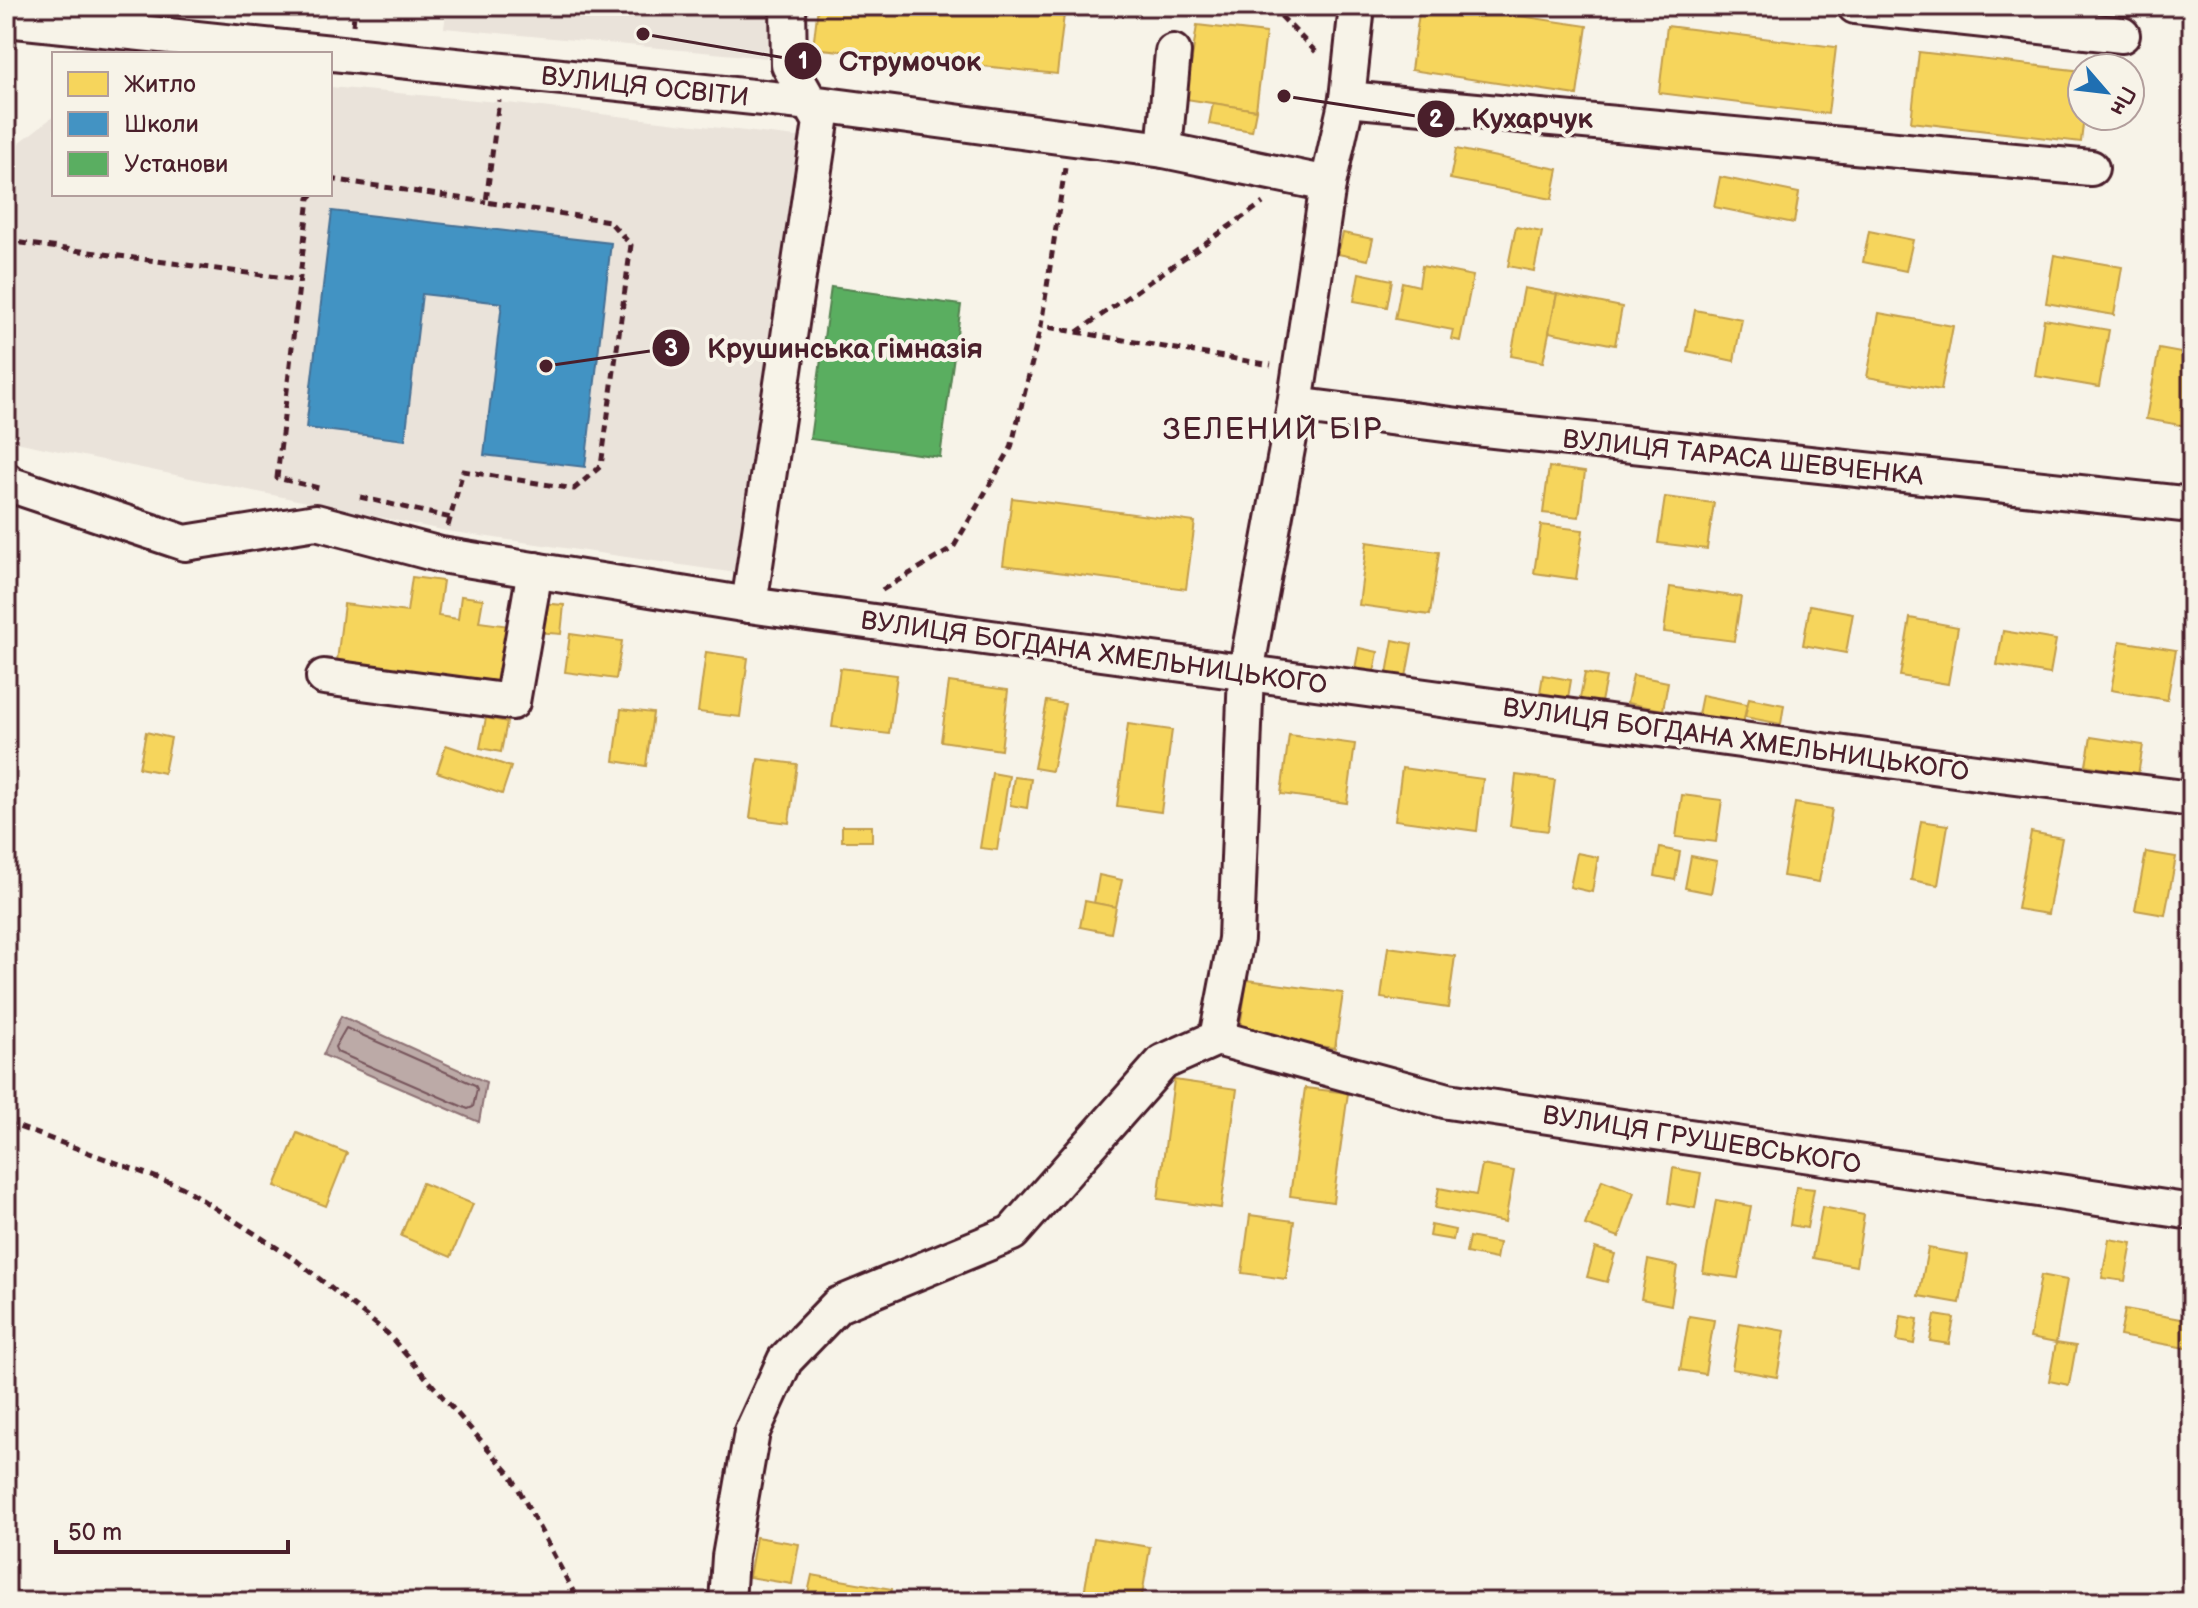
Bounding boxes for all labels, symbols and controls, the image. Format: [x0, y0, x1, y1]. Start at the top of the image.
callout: Струмочок [783, 35, 997, 87]
text: Струмочок [839, 46, 982, 79]
text: 1 [798, 47, 808, 76]
legend [52, 52, 332, 196]
north arrow [2066, 52, 2146, 132]
street label: ВУЛИЦЯ ОСВІТИ [539, 61, 750, 114]
text: Житло [124, 70, 196, 99]
text: Пн [2104, 81, 2141, 120]
callout: Кухарчук [1416, 93, 1609, 145]
text: Кухарчук [1471, 103, 1594, 136]
text: 2 [1429, 105, 1444, 134]
text: Школи [124, 110, 199, 139]
text: Установи [124, 150, 228, 179]
callout: Крушинська гімназія [651, 322, 999, 374]
text: Крушинська гімназія [707, 333, 983, 366]
text: 3 [664, 334, 678, 363]
district label: ЗЕЛЕНИЙ БІР [1163, 412, 1383, 448]
street label: ВУЛИЦЯ ТАРАСА ШЕВЧЕНКА [1561, 424, 1925, 493]
street label: ВУЛИЦЯ БОГДАНА ХМЕЛЬНИЦЬКОГО [859, 605, 1329, 702]
street label: ВУЛИЦЯ БОГДАНА ХМЕЛЬНИЦЬКОГО [1501, 692, 1971, 789]
street label: ВУЛИЦЯ ГРУШЕВСЬКОГО [1540, 1100, 1863, 1181]
scale bar [56, 1504, 288, 1554]
text: 50 m [68, 1518, 122, 1547]

